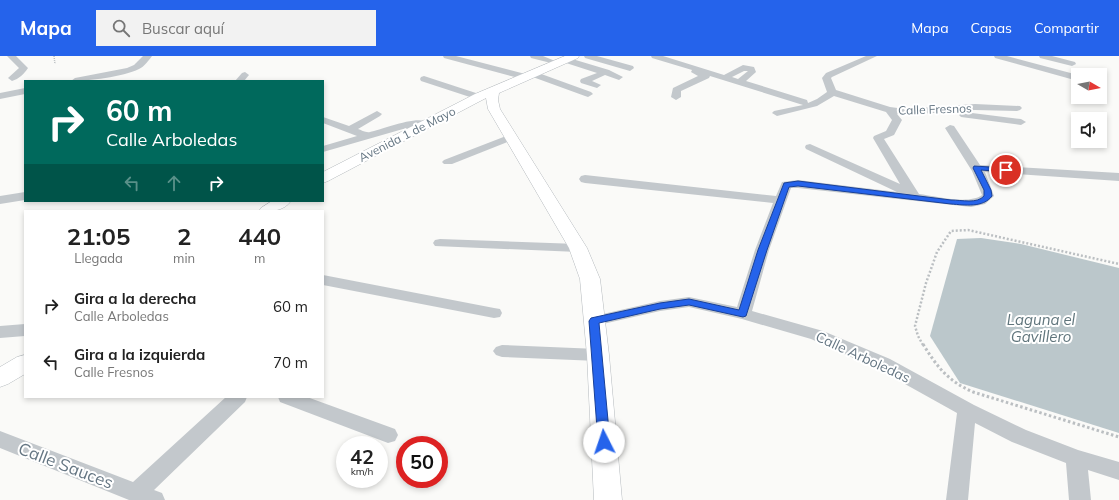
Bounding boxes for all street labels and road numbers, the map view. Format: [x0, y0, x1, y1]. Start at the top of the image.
street label: Calle Fresnos [898, 100, 972, 118]
street label: Avenida 1 de Mayo [356, 103, 458, 165]
street label: Calle Arboledas [813, 327, 913, 387]
street label: Calle Sauces [16, 437, 116, 493]

